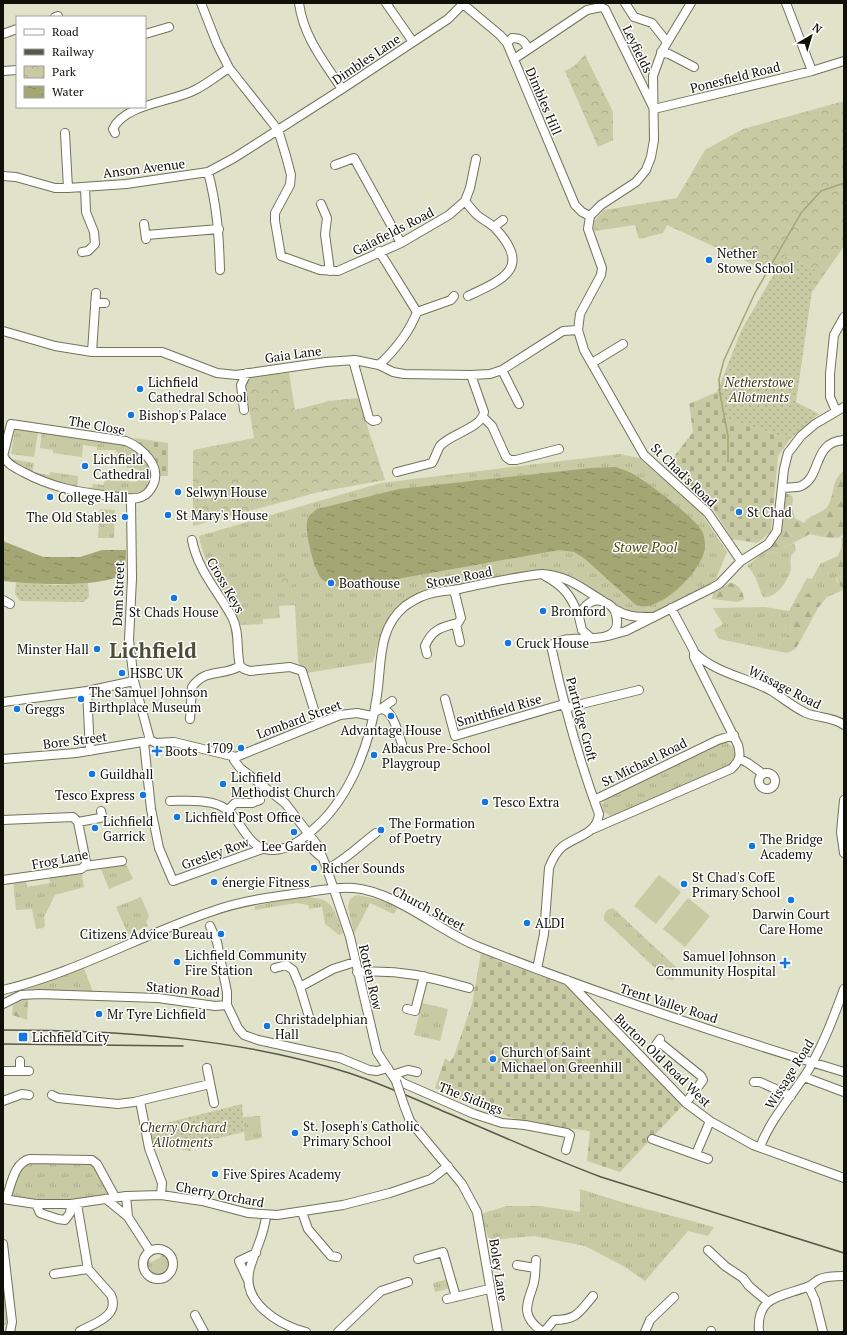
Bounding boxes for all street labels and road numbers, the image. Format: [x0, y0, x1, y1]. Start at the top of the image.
street label: Leyfields [619, 22, 657, 76]
street label: Dimbles Lane [328, 30, 404, 88]
street label: Ponesfield Road [688, 57, 782, 97]
street label: Dimbles Hill [522, 64, 566, 138]
street label: Anson Avenue [102, 154, 186, 182]
street label: Gaiafields Road [349, 203, 437, 259]
street label: Gaia Lane [263, 341, 323, 367]
street label: The Close [67, 411, 127, 439]
street label: St Chad's Road [647, 439, 721, 511]
street label: Cross Keys [203, 554, 249, 616]
street label: Dam Street [108, 561, 128, 627]
street label: Stowe Road [424, 562, 494, 592]
street label: Wissage Road [746, 661, 824, 713]
street label: Partridge Croft [562, 675, 602, 763]
street label: Smithfield Rise [454, 689, 544, 731]
street label: Lombard Street [254, 695, 344, 743]
street label: Bore Street [42, 727, 108, 753]
street label: St Michael Road [598, 734, 690, 790]
street label: Gresley Row [179, 832, 252, 874]
street label: Frog Lane [30, 845, 90, 873]
street label: Church Street [389, 881, 469, 935]
street label: Rotten Row [355, 942, 387, 1012]
street label: Station Road [145, 977, 221, 1001]
street label: Trent Valley Road [618, 979, 720, 1027]
street label: Burton Old Road West [611, 1009, 715, 1111]
street label: Wissage Road [760, 1036, 818, 1112]
street label: The Sidings [436, 1077, 506, 1119]
street label: Cherry Orchard [174, 1177, 266, 1211]
street label: Boley Lane [485, 1237, 513, 1303]

